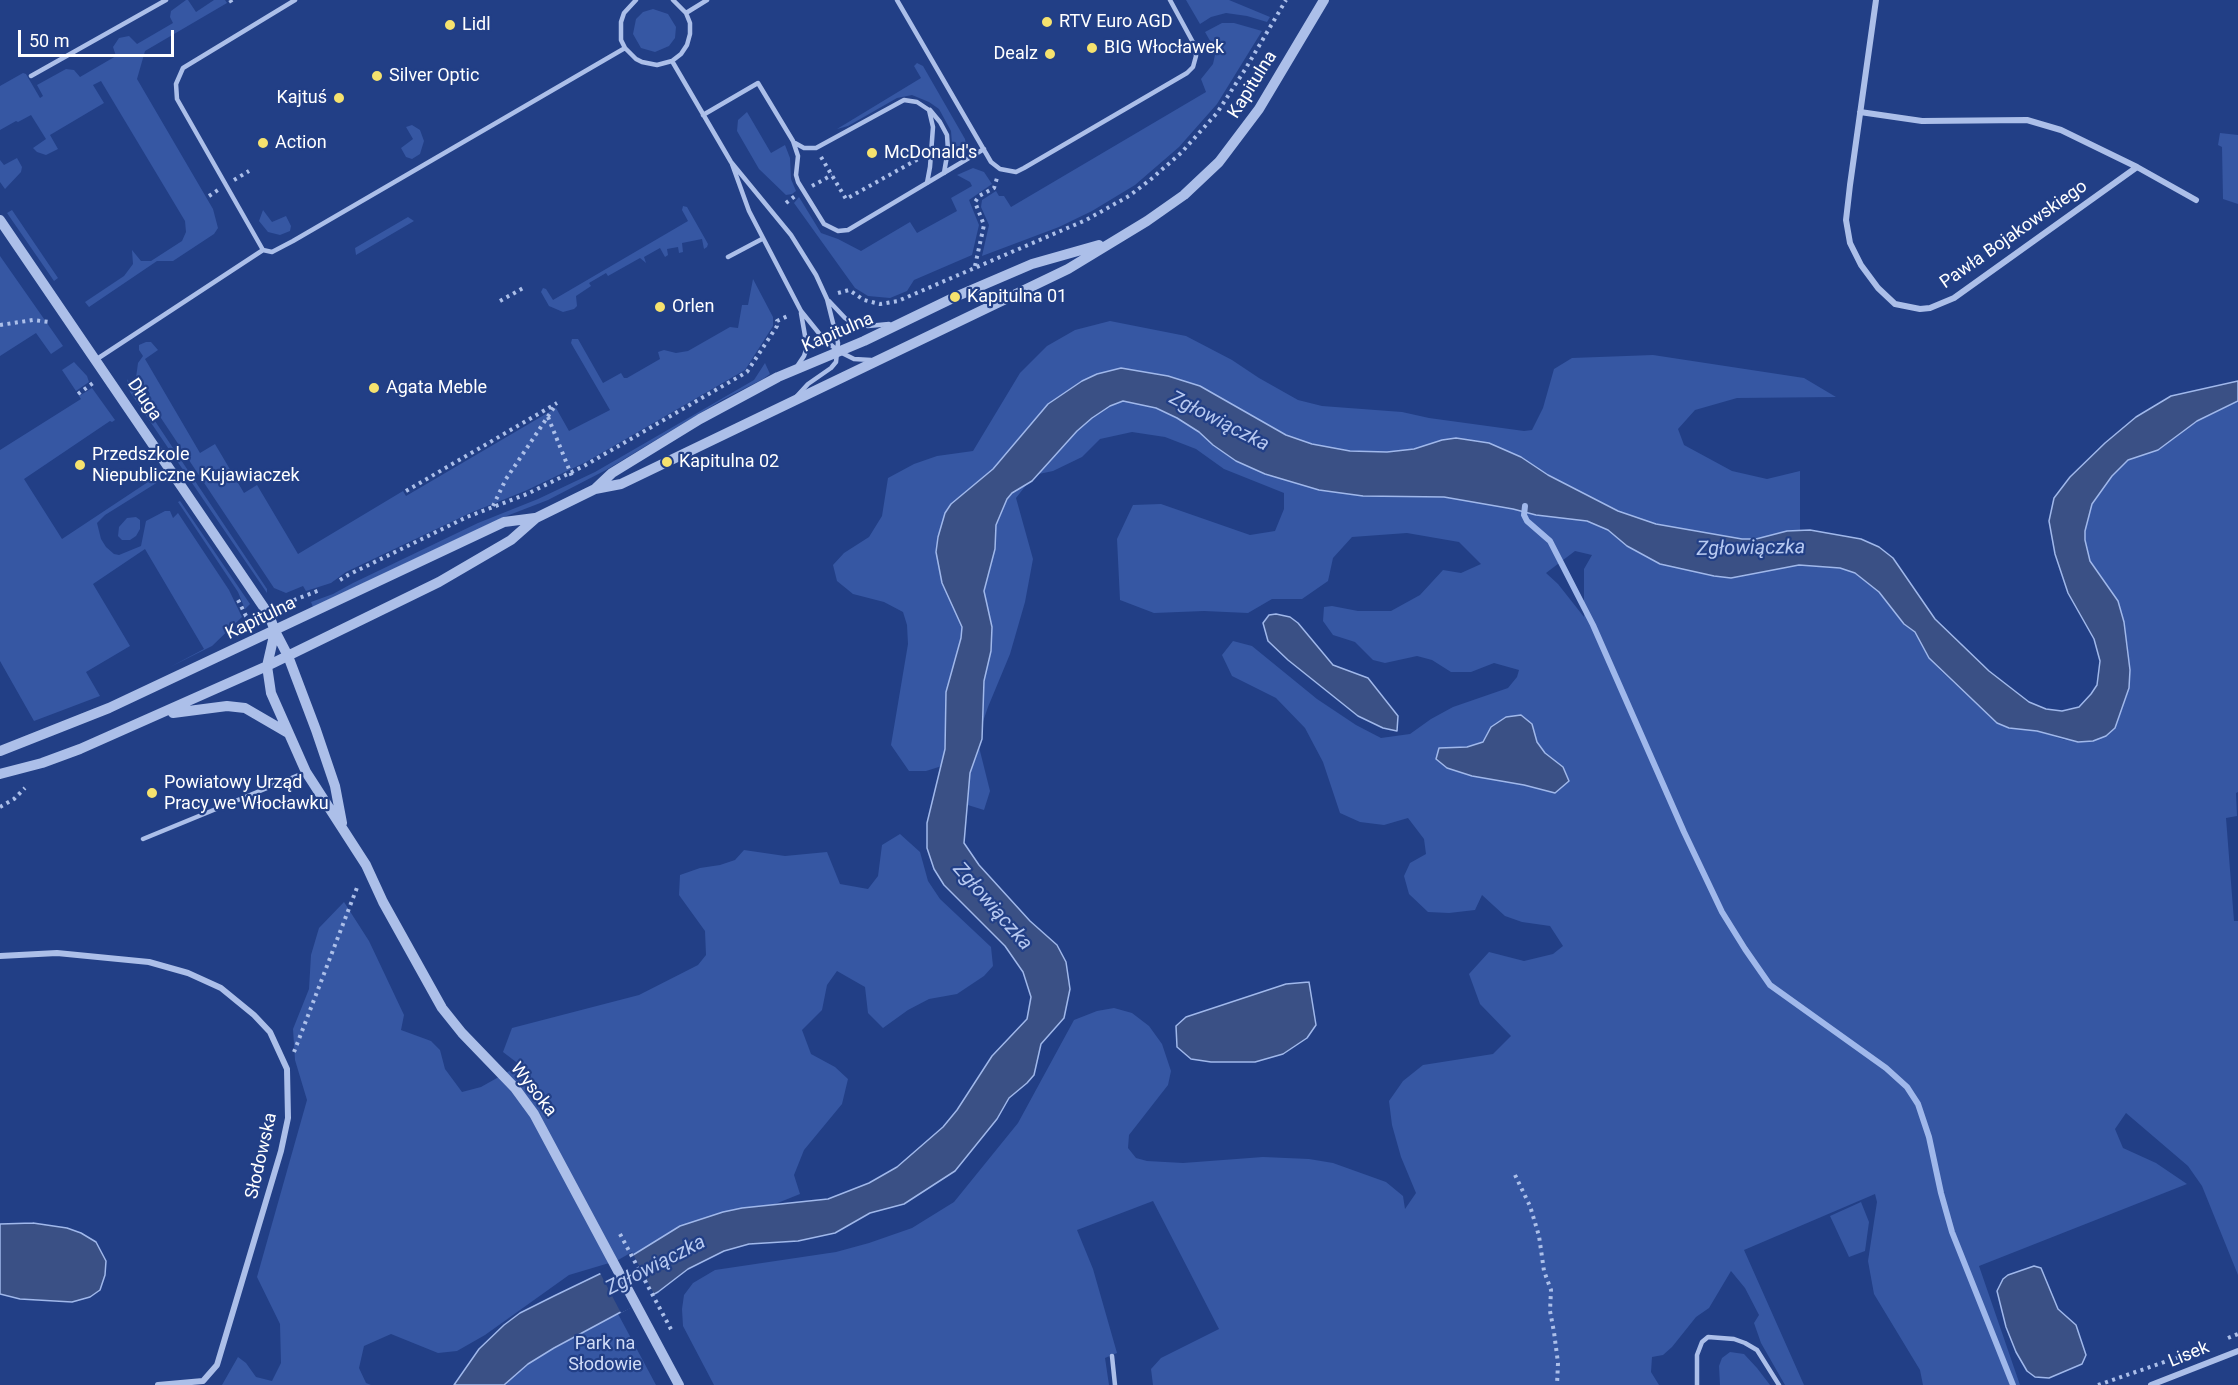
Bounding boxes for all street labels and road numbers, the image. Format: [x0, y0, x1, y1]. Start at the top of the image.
street label: Kapitulna [1224, 47, 1282, 123]
street label: Pawła Bojakowskiego [1936, 176, 2092, 294]
street label: Kapitulna [799, 308, 877, 358]
street label: Długa [122, 375, 166, 425]
street label: Kapitulna [222, 593, 300, 645]
street label: Wysoka [505, 1059, 561, 1121]
street label: Słodowska [242, 1111, 282, 1201]
street label: Lisek [2165, 1337, 2213, 1373]

